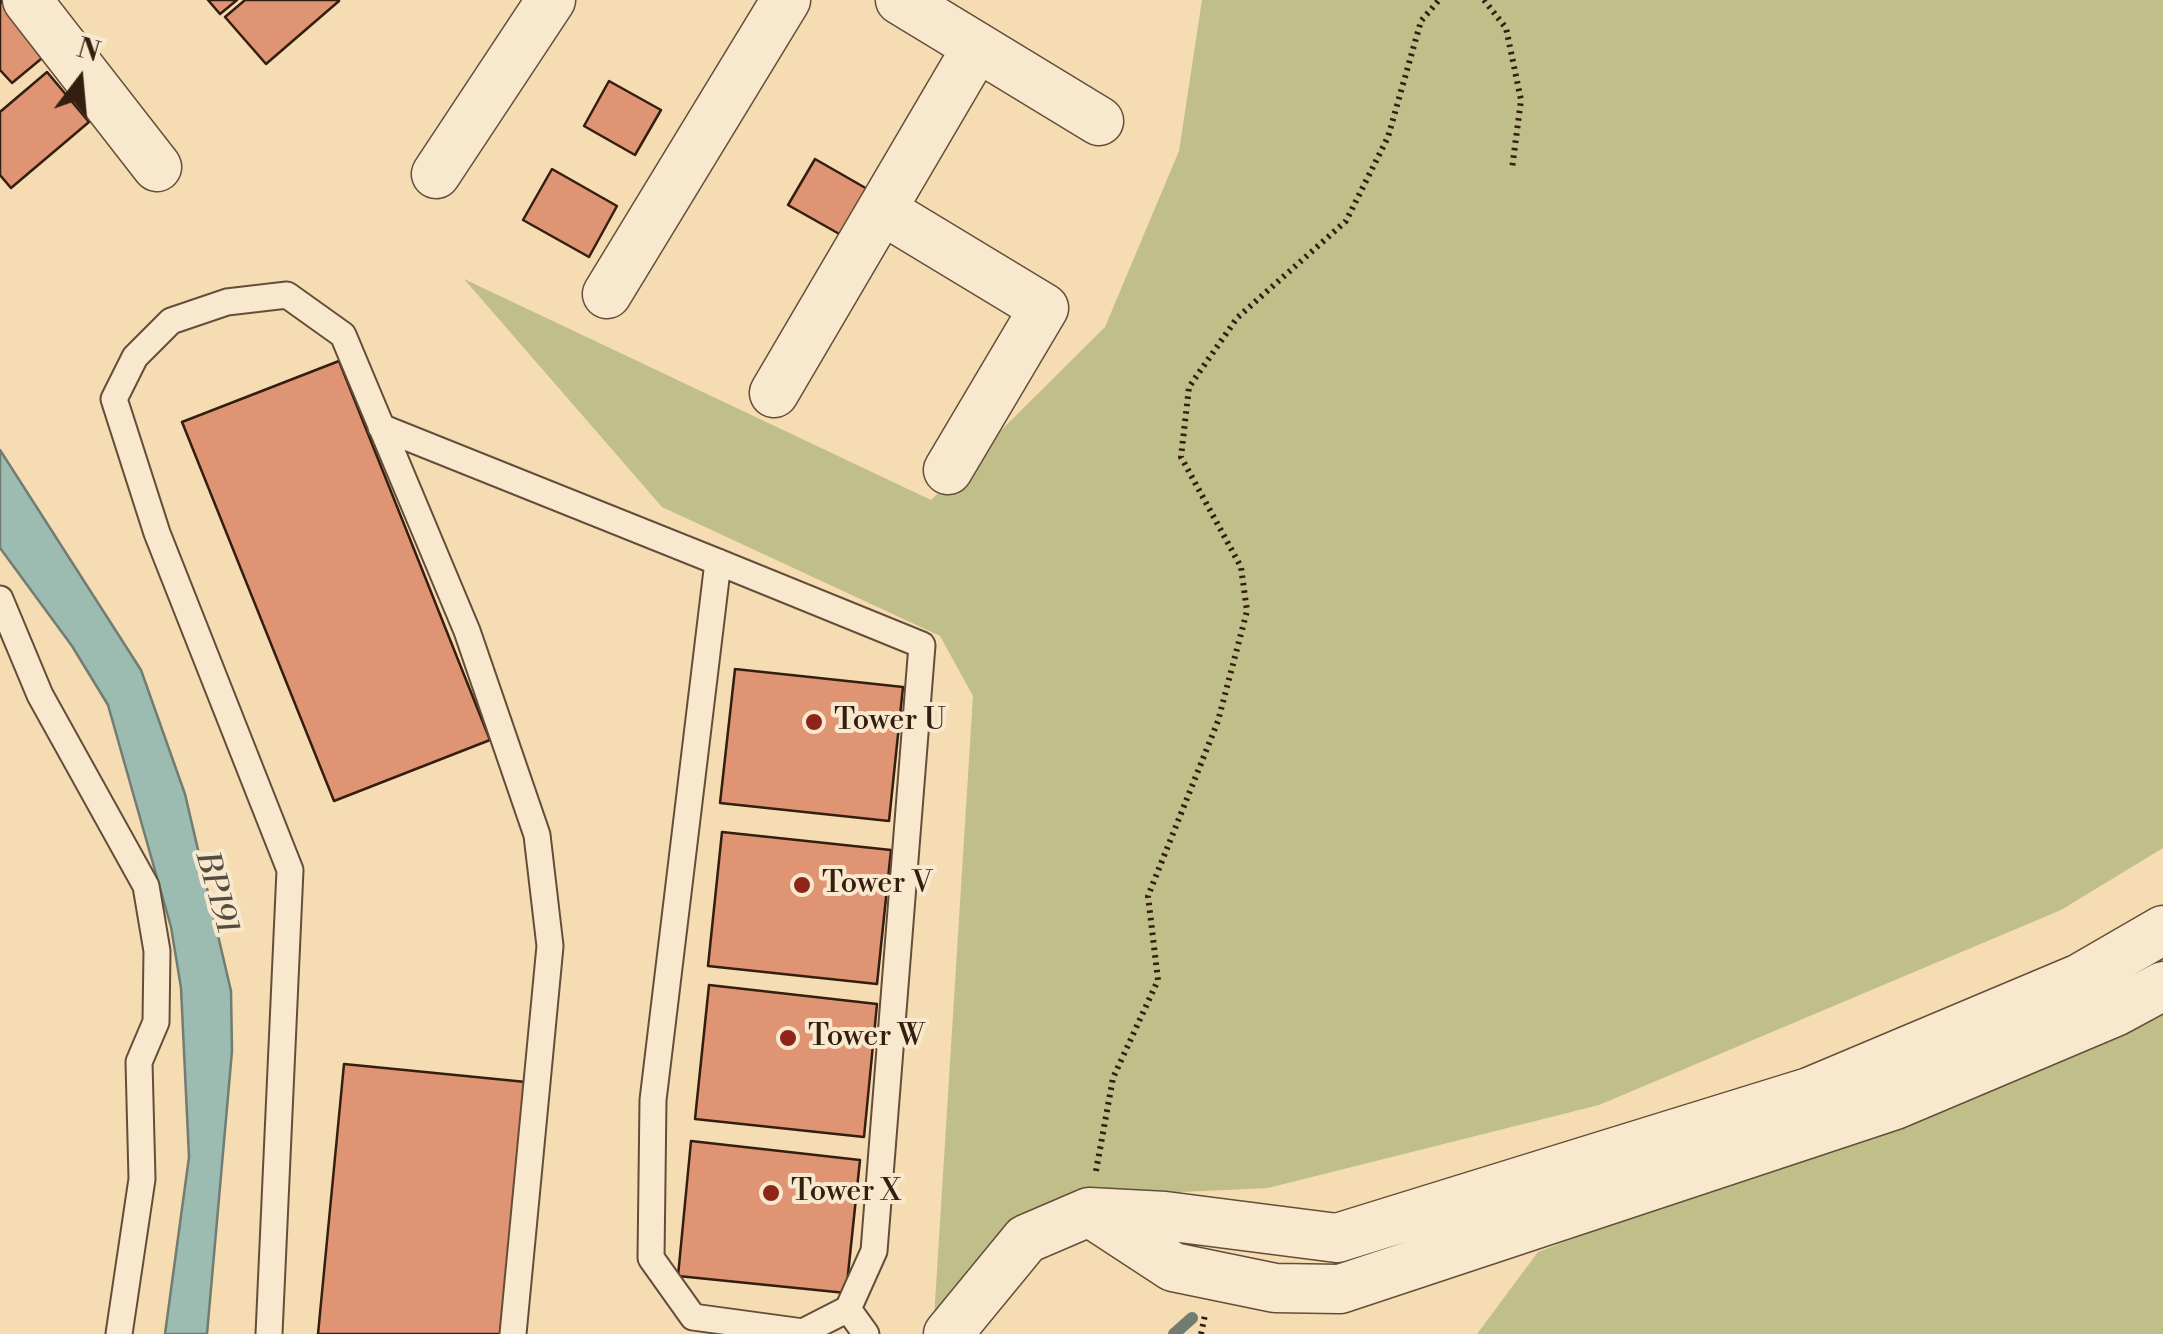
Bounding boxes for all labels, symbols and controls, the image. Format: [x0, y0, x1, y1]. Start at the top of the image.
north arrow [30, 30, 130, 130]
text: N [73, 31, 104, 71]
place label: Tower U [834, 704, 946, 740]
marker: Tower U [803, 711, 825, 733]
water label: BP191 [185, 847, 245, 937]
place label: Tower V [822, 867, 933, 903]
marker: Tower V [791, 874, 813, 896]
place label: Tower W [808, 1020, 925, 1056]
marker: Tower W [777, 1027, 799, 1049]
place label: Tower X [791, 1175, 901, 1211]
marker: Tower X [760, 1182, 782, 1204]

